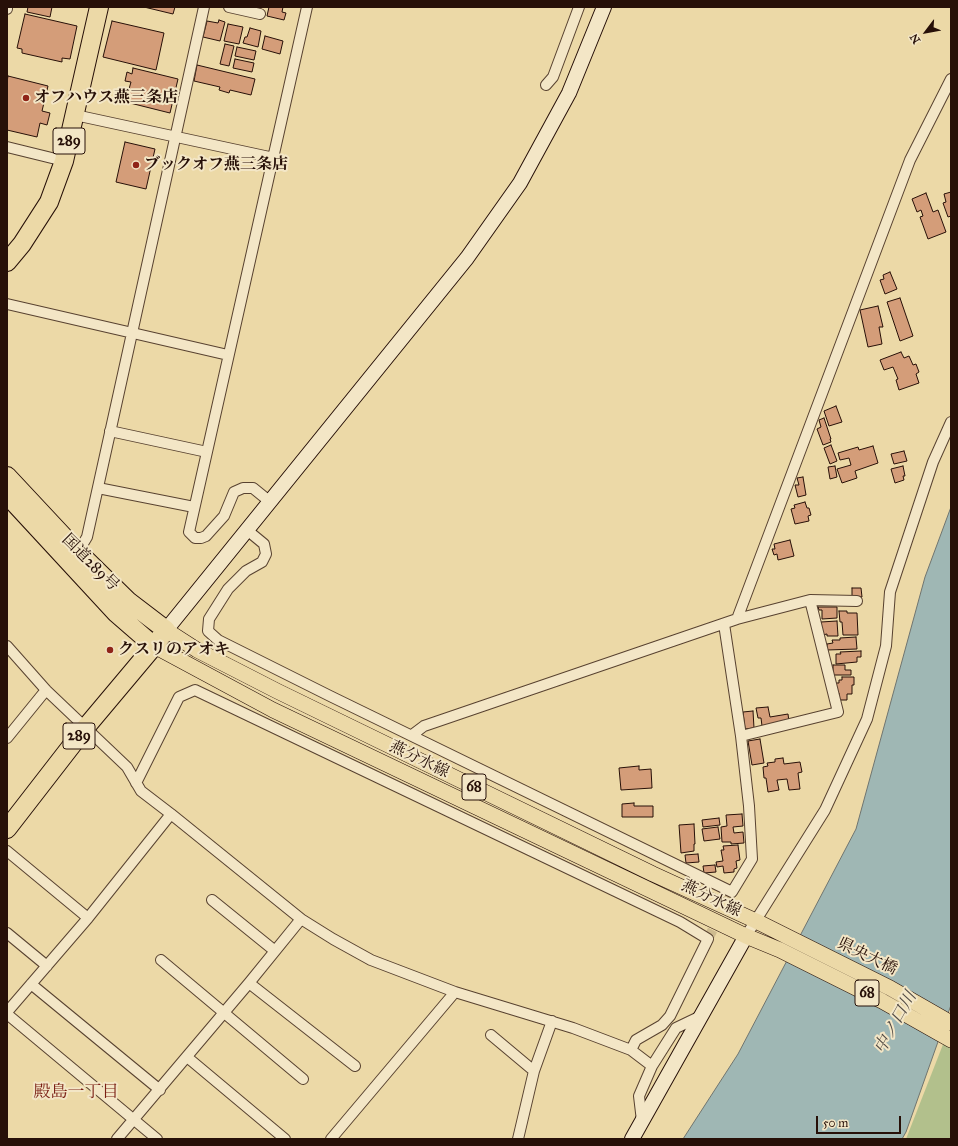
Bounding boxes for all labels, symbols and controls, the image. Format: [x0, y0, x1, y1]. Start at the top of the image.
north arrow [906, 12, 946, 52]
text: N [907, 31, 923, 46]
place label: オフハウス燕三条店 [34, 88, 178, 108]
marker: オフハウス燕三条店 [21, 93, 31, 103]
road number: 289 [53, 128, 85, 154]
place label: ブックオフ燕三条店 [144, 155, 288, 175]
marker: ブックオフ燕三条店 [131, 160, 141, 170]
street label: 国道289号 [57, 530, 123, 596]
place label: クスリのアオキ [118, 640, 230, 660]
marker: クスリのアオキ [105, 645, 115, 655]
road number: 289 [63, 723, 95, 749]
street label: 燕分水線 [386, 737, 452, 783]
road number: 68 [462, 774, 486, 800]
street label: 燕分水線 [678, 876, 744, 922]
street label: 県央大橋 [834, 934, 900, 980]
road number: 68 [855, 980, 879, 1006]
water label: 中ノ口川 [871, 988, 921, 1058]
district label: 殿島一丁目 [34, 1083, 118, 1103]
scale bar [818, 1108, 903, 1134]
text: 50 m [823, 1116, 848, 1130]

